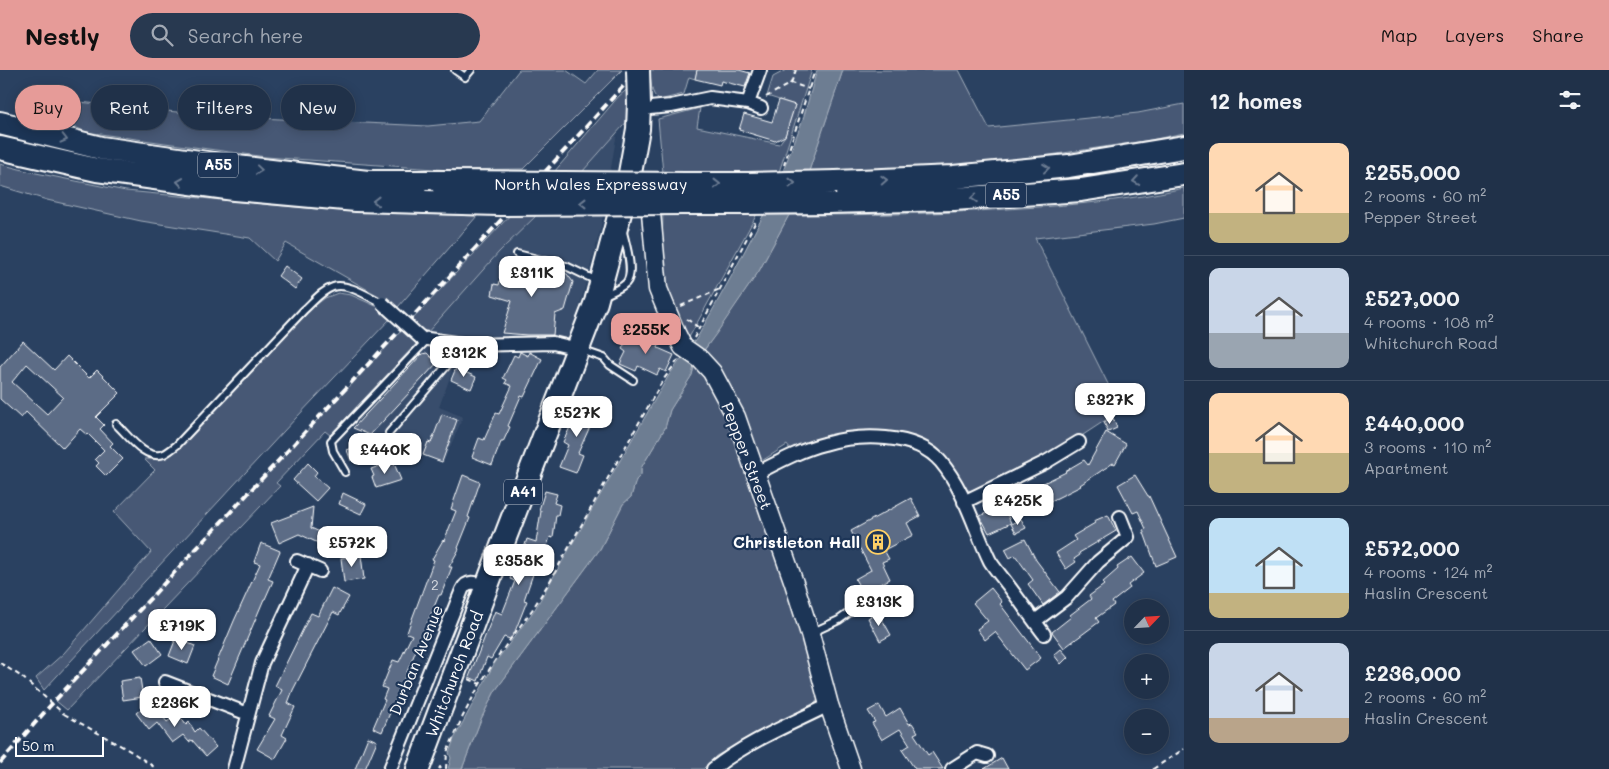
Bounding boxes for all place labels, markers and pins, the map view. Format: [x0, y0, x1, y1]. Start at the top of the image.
pin: £311K [497, 256, 567, 298]
pin: £255K [611, 312, 681, 355]
pin: £312K [429, 336, 499, 378]
pin: £327K [1075, 382, 1145, 425]
pin: £527K [542, 396, 612, 438]
pin: £440K [350, 432, 420, 475]
pin: £425K [983, 484, 1053, 526]
pin: £572K [317, 526, 387, 568]
building icon: Christleton Hall [865, 529, 891, 555]
place label: Christleton Hall [733, 531, 860, 552]
pin: £358K [484, 544, 554, 586]
pin: £313K [844, 584, 914, 627]
pin: £719K [147, 608, 217, 651]
pin: £236K [140, 686, 210, 728]

